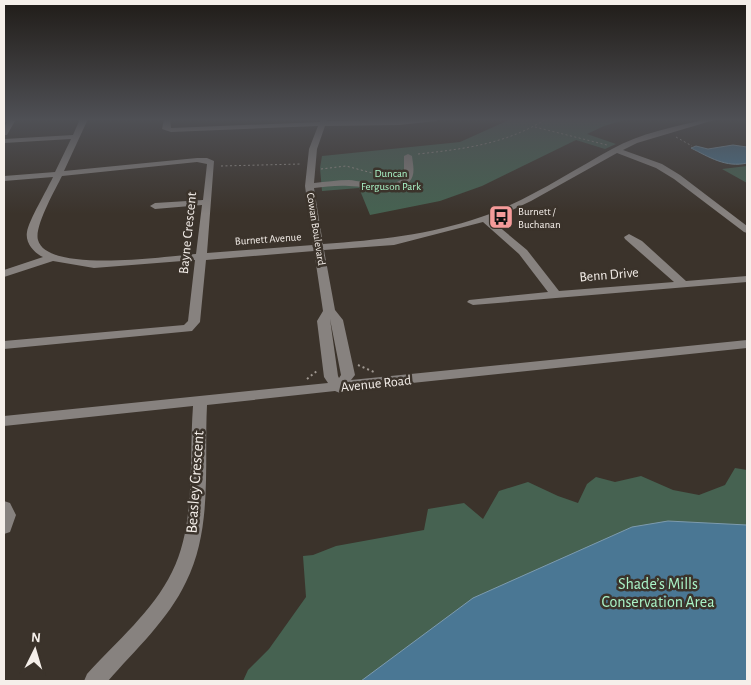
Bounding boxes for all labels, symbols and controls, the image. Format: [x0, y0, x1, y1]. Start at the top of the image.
park label: Duncan Ferguson Park [361, 168, 421, 192]
street label: Bayne Crescent [177, 191, 199, 275]
street label: Cowan Boulevard [305, 192, 327, 267]
bus stop icon: Burnett / Buchanan [488, 204, 514, 230]
place label: Burnett / Buchanan [518, 206, 561, 230]
street label: Burnett Avenue [234, 231, 302, 247]
street label: Benn Drive [579, 265, 639, 285]
street label: Avenue Road [340, 373, 412, 395]
street label: Beasley Crescent [183, 430, 208, 534]
park label: Shade’s Mills Conservation Area [601, 576, 715, 610]
north arrow [10, 625, 60, 675]
text: N [31, 631, 42, 645]

